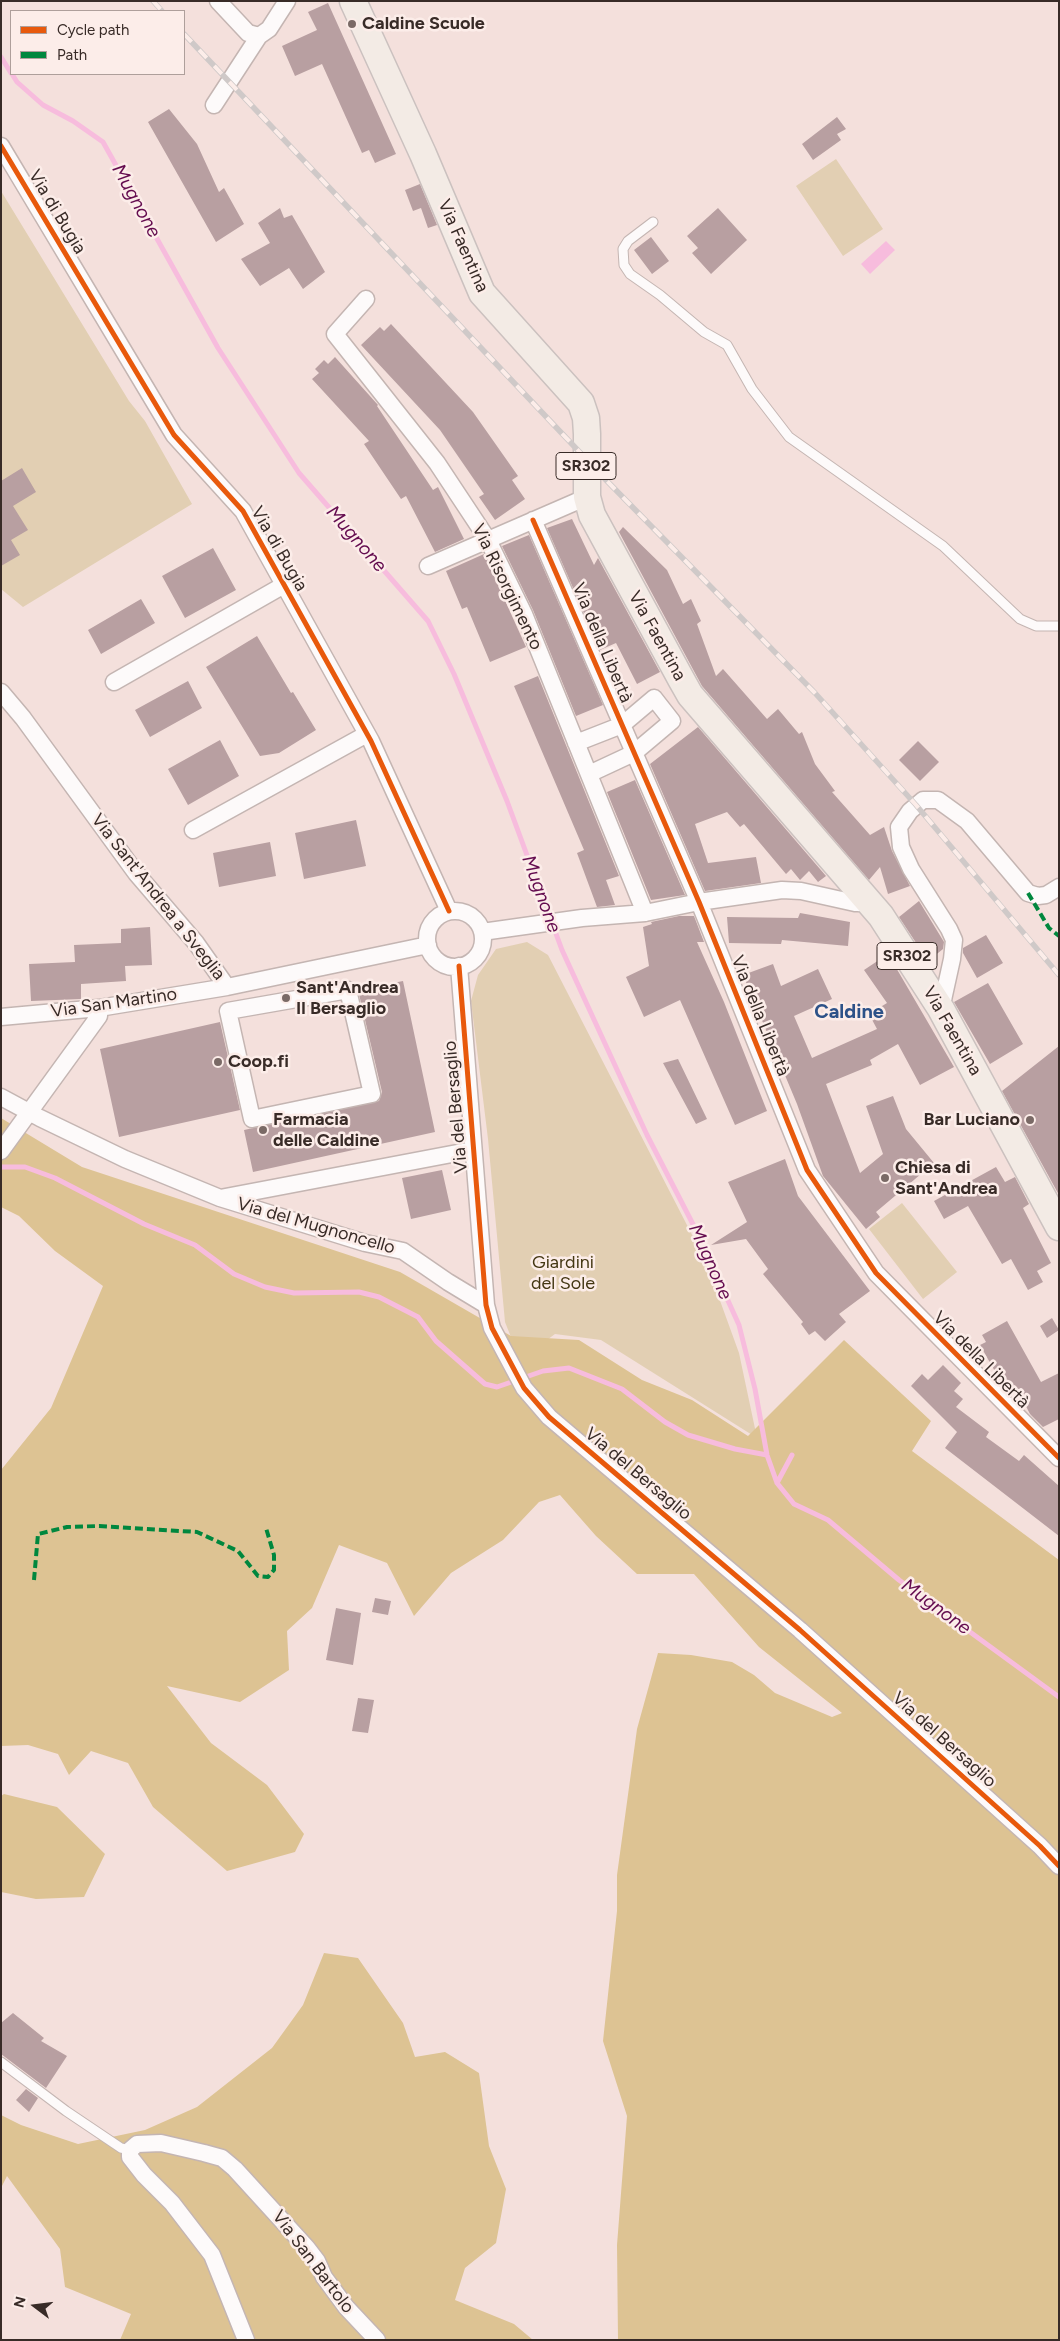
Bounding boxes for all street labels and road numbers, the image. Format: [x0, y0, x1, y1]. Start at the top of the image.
street label: Via di Bugia [23, 166, 91, 258]
street label: Via Faentina [433, 196, 493, 296]
road number: SR302 [556, 452, 616, 480]
street label: Via di Bugia [246, 503, 312, 595]
street label: Via Risorgimento [467, 520, 547, 654]
street label: Via della Libertà [567, 580, 637, 706]
street label: Via Faentina [624, 587, 690, 685]
street label: Via Sant'Andrea a Sveglia [86, 810, 230, 984]
road number: SR302 [877, 942, 937, 969]
street label: Via della Libertà [726, 953, 794, 1079]
street label: Via San Martino [50, 983, 178, 1023]
street label: Via Faentina [918, 983, 986, 1079]
street label: Via del Bersaglio [439, 1040, 473, 1174]
street label: Via del Mugnoncello [235, 1193, 397, 1259]
street label: Via della Libertà [928, 1307, 1034, 1413]
street label: Via del Bersaglio [580, 1423, 696, 1525]
street label: Via del Bersaglio [887, 1688, 1001, 1792]
street label: Via San Bartolo [267, 2206, 359, 2318]

